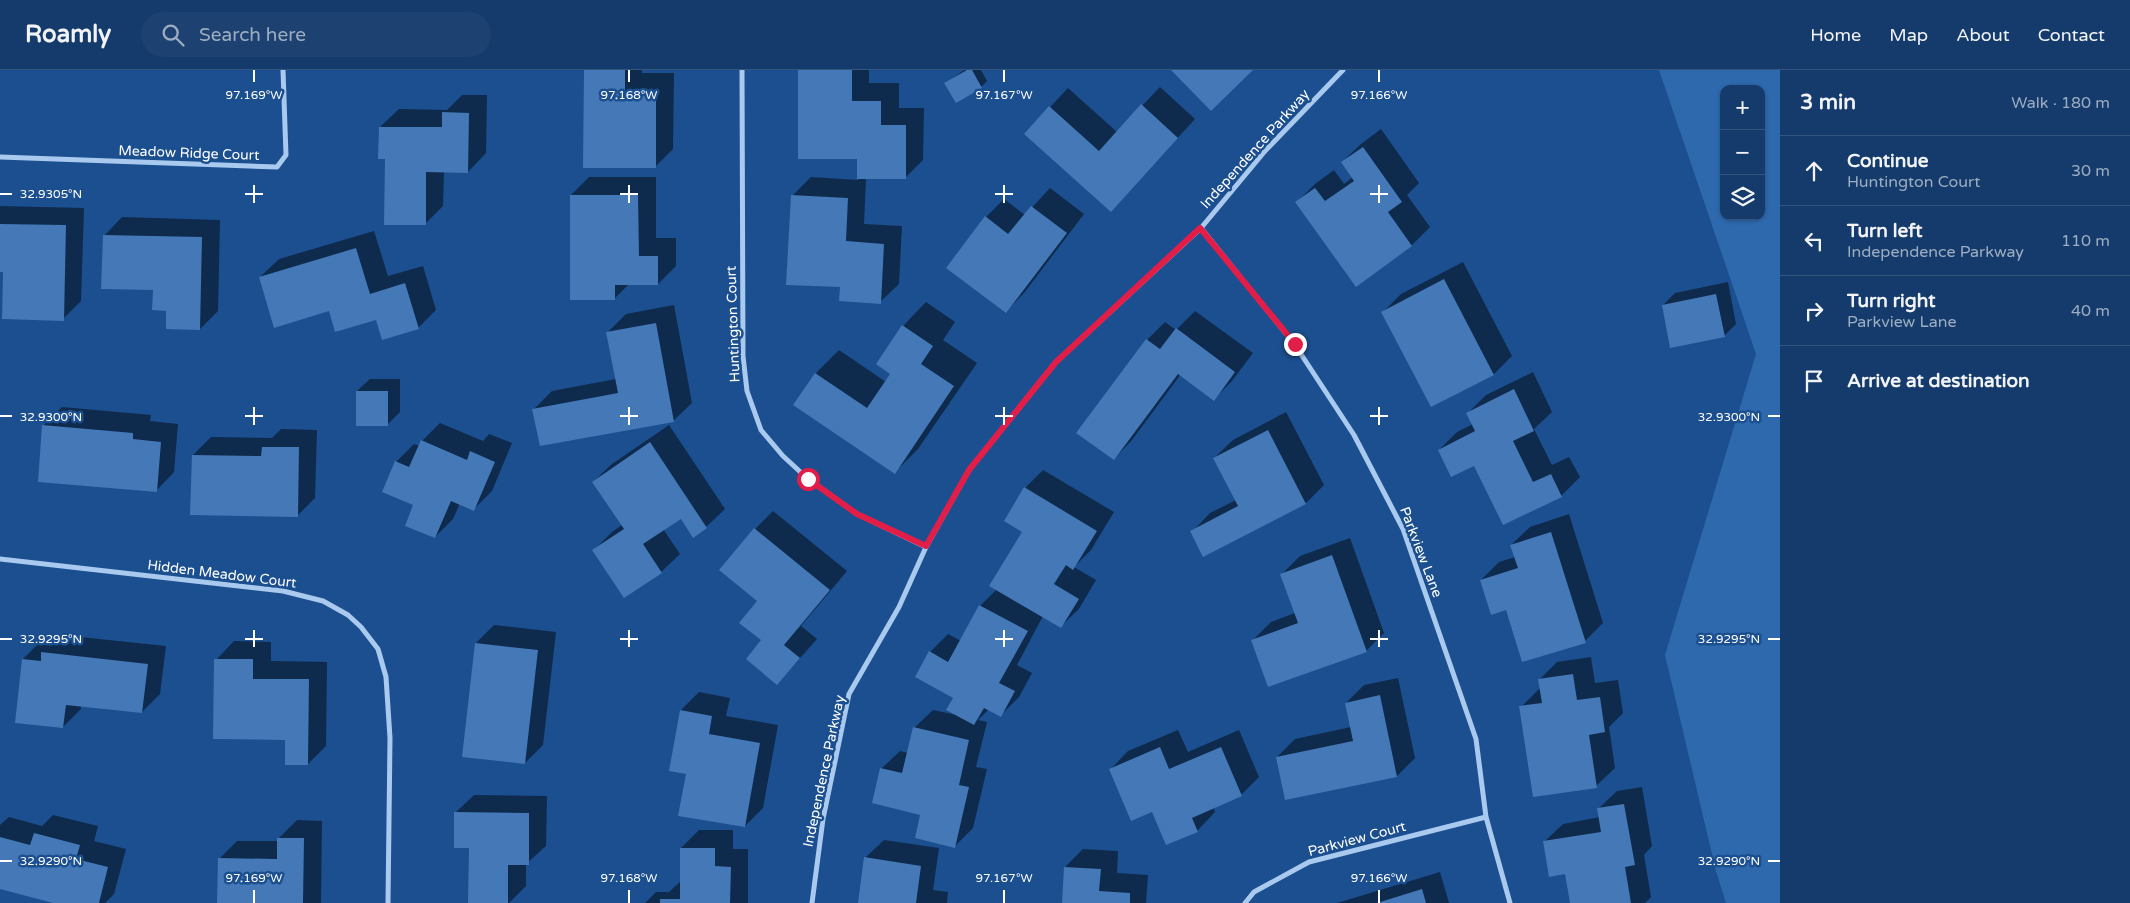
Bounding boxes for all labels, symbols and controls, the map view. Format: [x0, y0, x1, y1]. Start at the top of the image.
search box [141, 12, 491, 57]
text: Roamly [25, 20, 111, 49]
icon: search [159, 21, 187, 49]
text: Search here [199, 24, 306, 46]
text: Home [1810, 24, 1861, 46]
text: Map [1889, 24, 1928, 46]
text: About [1956, 24, 2010, 46]
text: Contact [2038, 24, 2105, 46]
street label: Independence Parkway [1197, 85, 1313, 212]
map controls [1720, 85, 1765, 220]
button: + [1720, 85, 1765, 130]
text: 97.169°W [226, 88, 282, 102]
text: 97.168°W [601, 88, 657, 102]
text: 97.167°W [975, 88, 1033, 102]
text: 97.166°W [1351, 88, 1407, 102]
text: 3 min [1800, 90, 1856, 115]
text: Walk · 180 m [2011, 93, 2110, 113]
button: − [1720, 130, 1765, 175]
street label: Meadow Ridge Court [118, 142, 260, 164]
text: Continue [1847, 150, 1929, 172]
icon: ahead [1800, 157, 1828, 185]
text: 30 m [2071, 161, 2110, 181]
text: Huntington Court [1847, 172, 1980, 192]
button: layers [1720, 175, 1765, 220]
text: 32.9305°N [20, 187, 82, 201]
text: Turn left [1847, 220, 1923, 242]
icon: left [1800, 227, 1828, 255]
text: 110 m [2061, 231, 2110, 251]
text: Independence Parkway [1847, 242, 2024, 262]
street label: Huntington Court [722, 265, 744, 383]
text: Turn right [1847, 290, 1935, 312]
icon: right [1800, 297, 1828, 325]
text: 40 m [2071, 301, 2110, 321]
text: Parkview Lane [1847, 312, 1956, 332]
route end [1284, 333, 1307, 356]
icon: arrive [1800, 367, 1828, 395]
text: Arrive at destination [1847, 370, 2030, 392]
text: 32.9300°N [20, 410, 82, 424]
text: 32.9300°N [1698, 410, 1760, 424]
route start [797, 468, 820, 491]
street label: Parkview Lane [1396, 504, 1446, 600]
street label: Hidden Meadow Court [147, 556, 298, 592]
text: 32.9295°N [20, 632, 82, 646]
text: 32.9295°N [1698, 632, 1760, 646]
street label: Independence Parkway [800, 693, 849, 848]
street label: Parkview Court [1306, 818, 1408, 860]
text: 32.9290°N [20, 854, 82, 868]
text: 32.9290°N [1698, 854, 1760, 868]
text: 97.169°W [226, 871, 282, 885]
text: 97.168°W [601, 871, 657, 885]
text: 97.167°W [975, 871, 1033, 885]
text: 97.166°W [1351, 871, 1407, 885]

